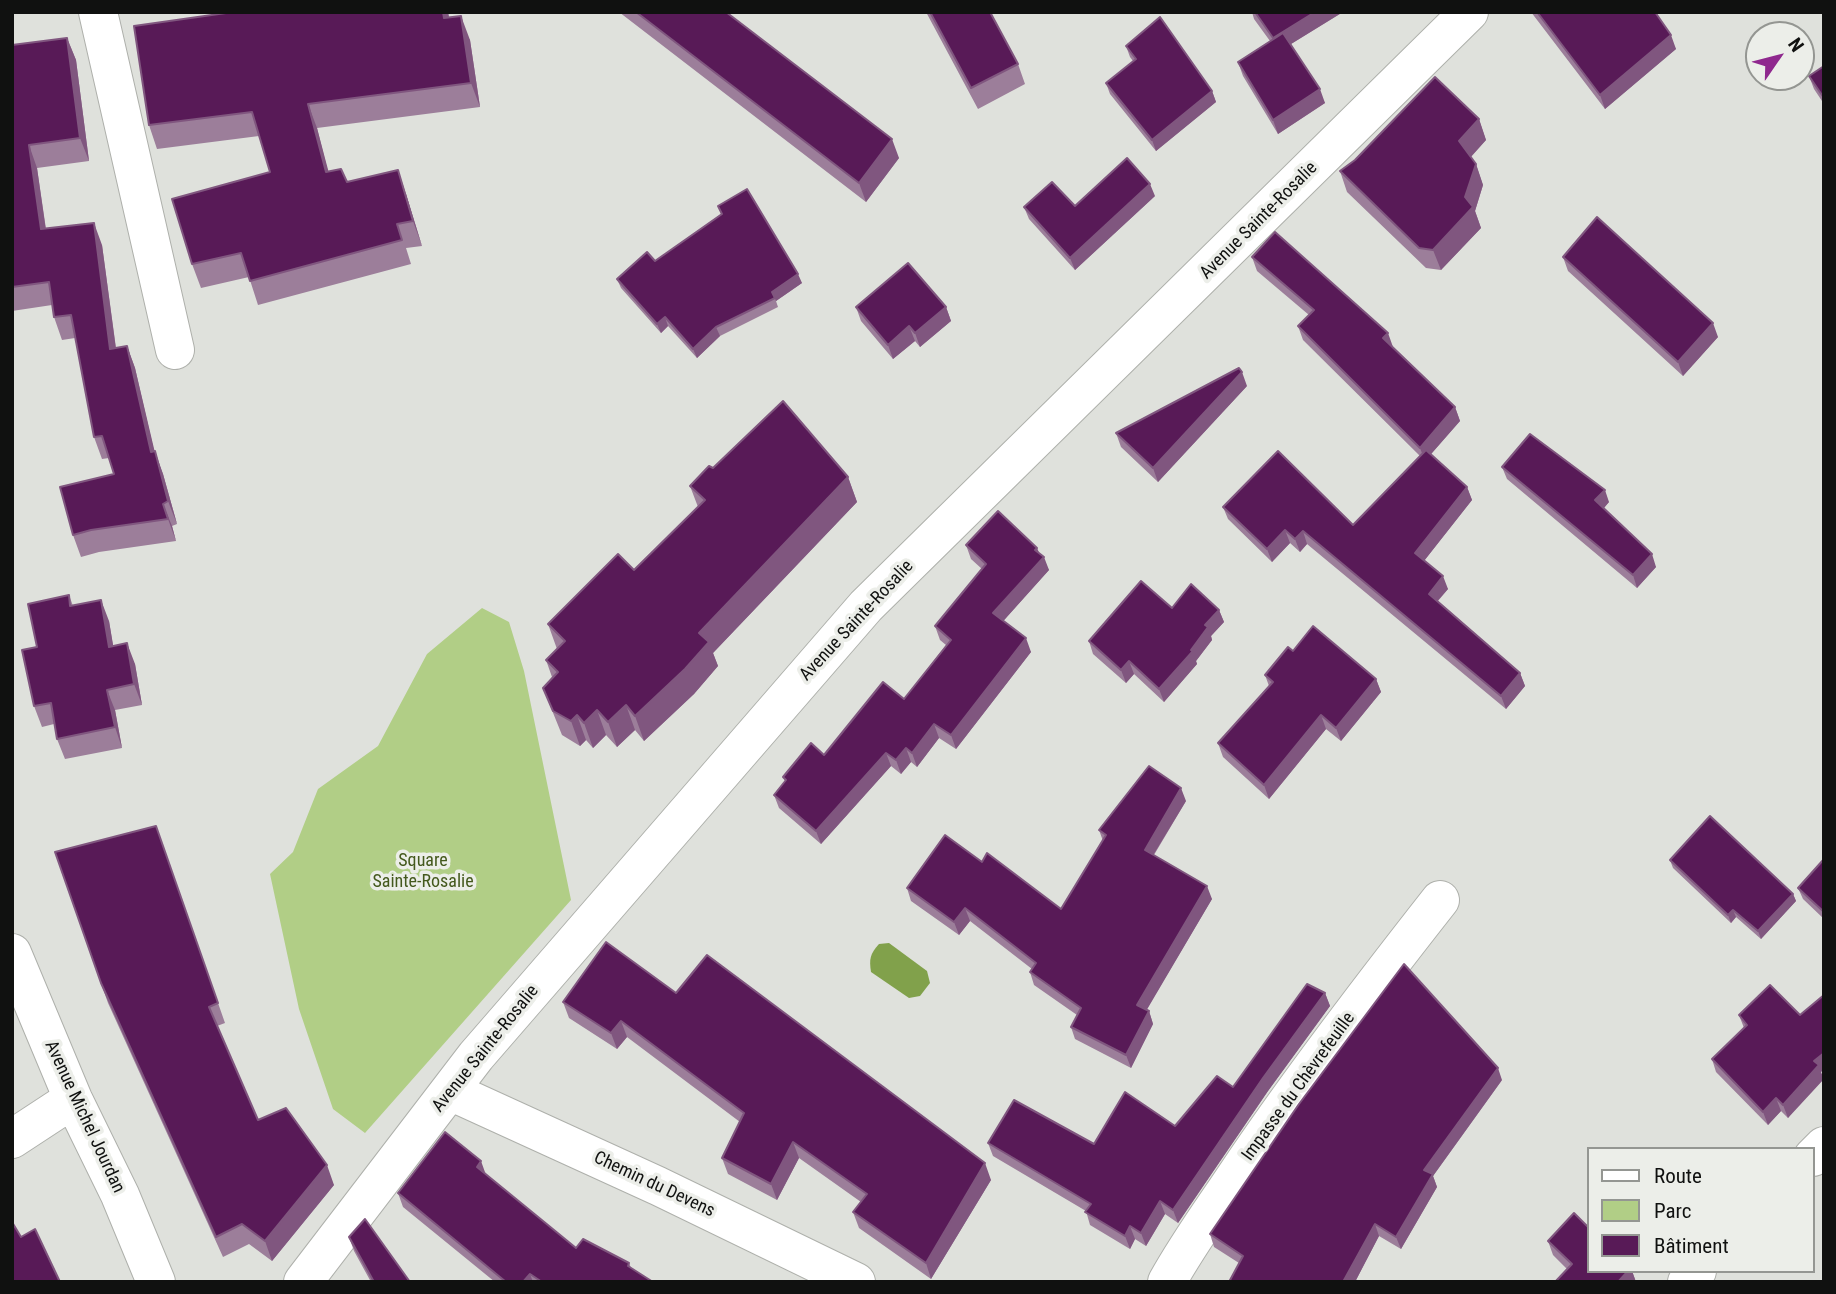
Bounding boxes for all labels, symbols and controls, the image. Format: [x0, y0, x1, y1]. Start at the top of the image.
north arrow [1745, 21, 1815, 91]
text: N [1783, 33, 1809, 56]
street label: Avenue Sainte-Rosalie [1196, 158, 1322, 284]
street label: Avenue Sainte-Rosalie [796, 556, 918, 686]
park label: Square Sainte-Rosalie [372, 850, 474, 892]
street label: Avenue Sainte-Rosalie [428, 981, 544, 1117]
street label: Impasse du Chèvrefeuille [1238, 1008, 1360, 1166]
street label: Avenue Michel Jourdan [39, 1037, 129, 1197]
street label: Chemin du Devens [590, 1147, 718, 1223]
legend [1588, 1147, 1815, 1273]
text: Route [1654, 1164, 1702, 1188]
text: Parc [1654, 1199, 1692, 1223]
text: Bâtiment [1654, 1234, 1729, 1258]

